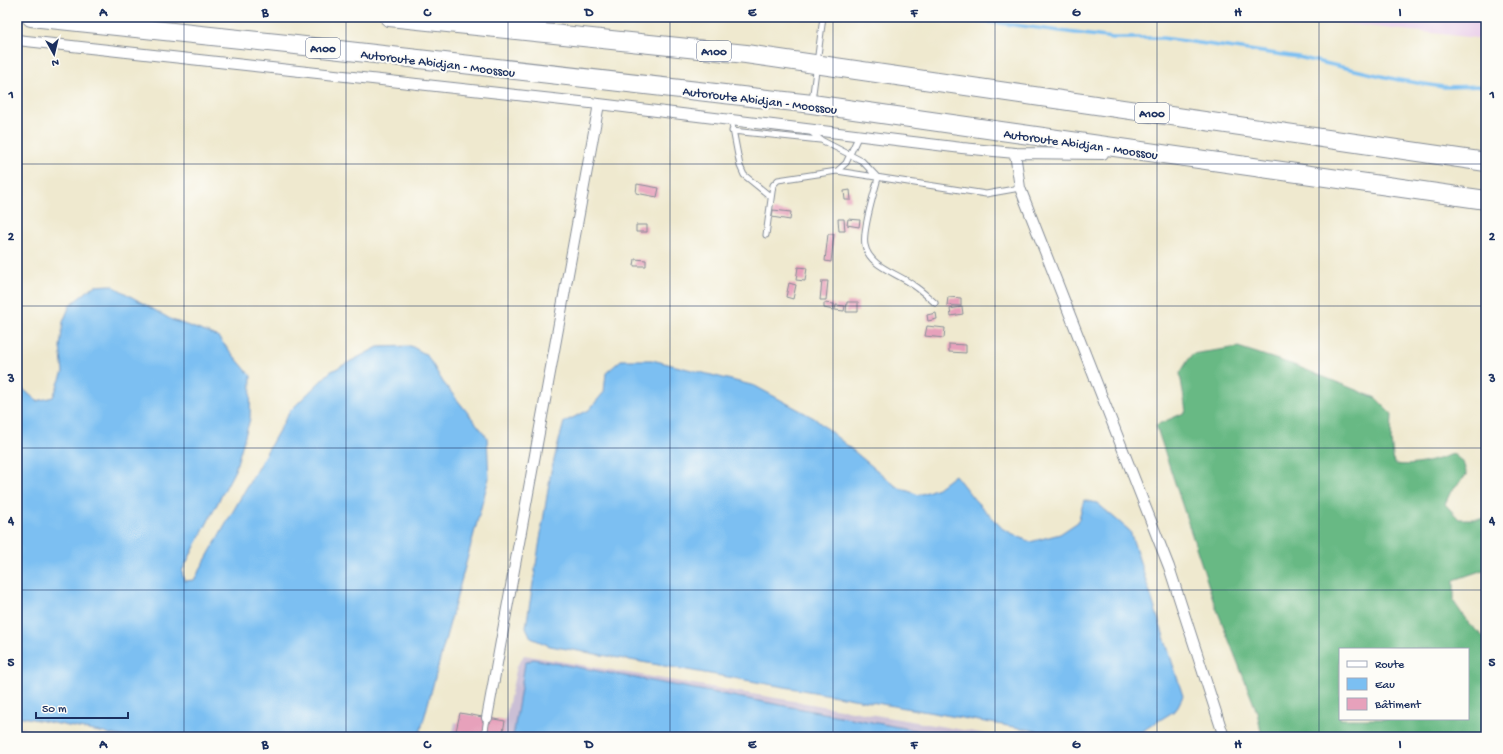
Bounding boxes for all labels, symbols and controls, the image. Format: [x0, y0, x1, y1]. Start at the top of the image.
text: A [98, 6, 108, 21]
text: B [261, 6, 270, 21]
text: C [422, 6, 432, 21]
text: D [584, 6, 594, 21]
text: E [748, 6, 757, 21]
text: F [910, 6, 919, 21]
text: G [1072, 6, 1081, 21]
text: H [1234, 6, 1242, 21]
text: I [1398, 6, 1402, 21]
north arrow [34, 34, 74, 74]
road number: A100 [306, 38, 340, 58]
road number: A100 [697, 41, 731, 61]
street label: Autoroute Abidjan - Moossou [360, 48, 516, 81]
text: N [51, 55, 60, 68]
street label: Autoroute Abidjan - Moossou [682, 85, 838, 118]
text: 1 [7, 88, 14, 103]
text: 1 [1488, 88, 1495, 103]
road number: A100 [1135, 103, 1169, 123]
street label: Autoroute Abidjan - Moossou [1003, 127, 1159, 164]
text: 2 [8, 230, 15, 245]
text: 2 [1489, 230, 1496, 245]
text: 3 [7, 372, 15, 387]
text: 3 [1488, 372, 1496, 387]
text: 4 [7, 514, 15, 529]
text: 4 [1488, 514, 1496, 529]
legend [1339, 648, 1469, 720]
text: 5 [8, 656, 15, 671]
text: 5 [1489, 656, 1496, 671]
text: Route [1375, 659, 1405, 673]
text: Eau [1375, 679, 1395, 693]
scale bar [36, 694, 128, 720]
text: Bâtiment [1374, 699, 1422, 713]
text: 50 m [42, 703, 67, 717]
text: A [98, 738, 108, 753]
text: B [261, 738, 270, 753]
text: C [422, 738, 432, 753]
text: D [584, 738, 594, 753]
text: E [748, 738, 757, 753]
text: F [910, 738, 919, 753]
text: G [1072, 738, 1081, 753]
text: H [1234, 738, 1242, 753]
text: I [1398, 738, 1402, 753]

